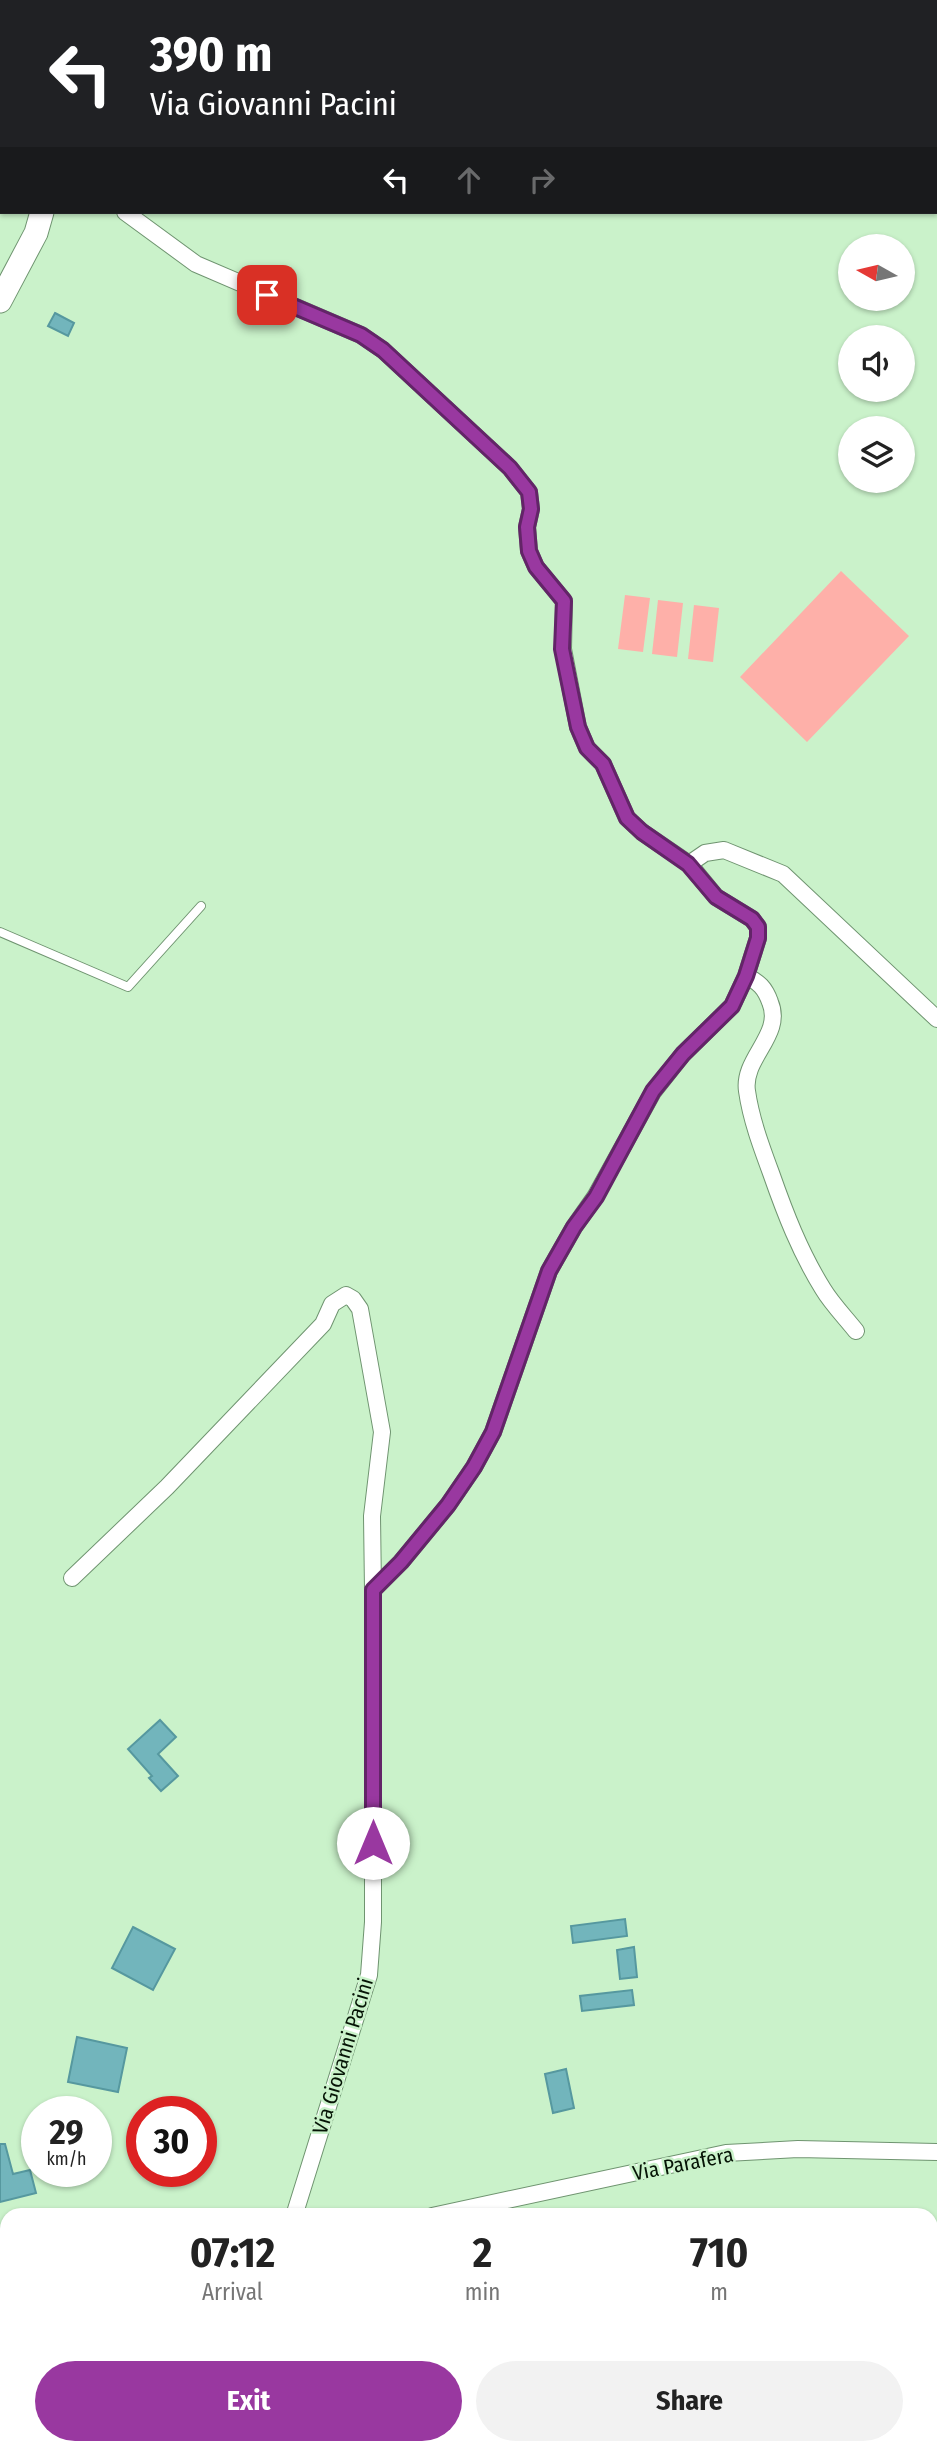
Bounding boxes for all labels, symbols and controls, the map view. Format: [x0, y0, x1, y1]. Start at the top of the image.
text: 390 m [150, 25, 272, 84]
icon: left [35, 28, 126, 119]
text: Via Giovanni Pacini [150, 85, 397, 123]
icon: left [377, 161, 415, 199]
icon: ahead [450, 161, 488, 199]
icon: right [523, 161, 561, 199]
north arrow [838, 234, 915, 312]
map controls [838, 234, 915, 493]
pin [237, 265, 297, 325]
icon: arrive [248, 276, 286, 314]
button: sound [838, 325, 915, 402]
button: layers [838, 416, 915, 493]
position arrow [336, 1806, 410, 1880]
street label: Via Giovanni Pacini [307, 1975, 379, 2137]
speed limit sign: 30 [126, 2096, 217, 2187]
text: 29 [49, 2111, 84, 2153]
street label: Via Parafera [630, 2142, 736, 2186]
text: km/h [46, 2148, 87, 2170]
text: 07:12 [190, 2228, 275, 2278]
text: 2 [473, 2228, 492, 2278]
text: 710 [690, 2228, 748, 2278]
text: Arrival [202, 2278, 263, 2306]
text: min [465, 2278, 500, 2306]
text: m [710, 2278, 728, 2306]
button: Exit [35, 2361, 462, 2441]
button: Share [476, 2361, 903, 2441]

